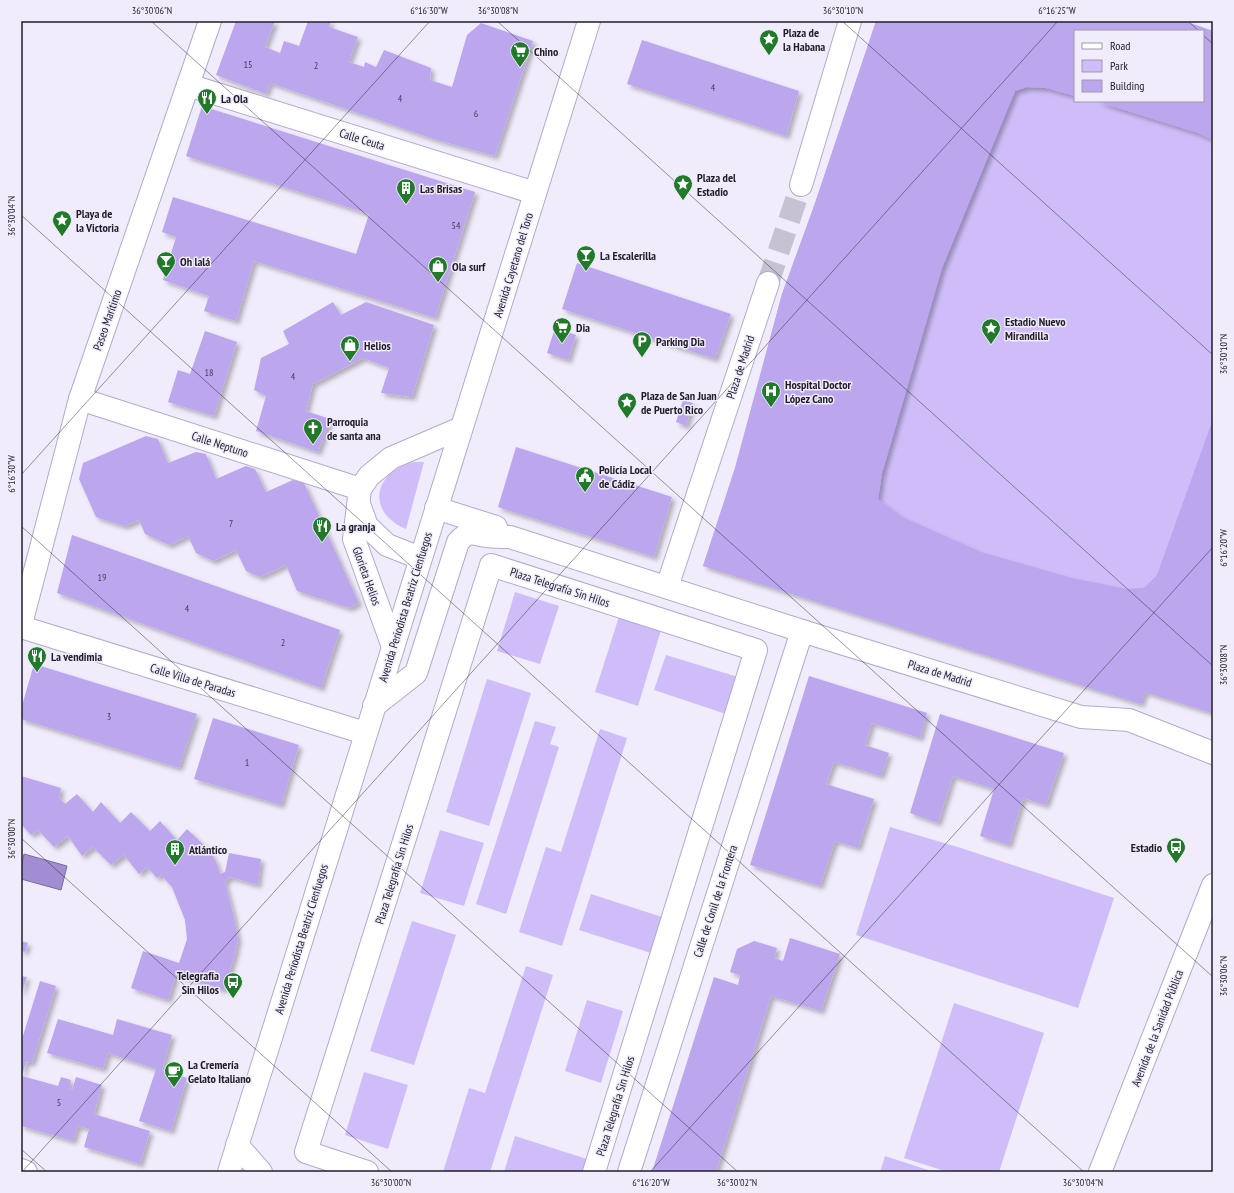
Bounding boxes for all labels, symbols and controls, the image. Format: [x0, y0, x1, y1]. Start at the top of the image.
text: 36°30'06"N [132, 4, 172, 17]
text: 6°16'30"W [410, 4, 448, 17]
text: 36°30'08"N [478, 4, 518, 17]
text: 36°30'10"N [823, 4, 863, 17]
text: 6°16'25"W [1038, 4, 1076, 17]
place label: Plaza de la Habana [783, 25, 825, 54]
place icon: Plaza de la Habana [758, 28, 780, 56]
legend [1074, 30, 1204, 102]
text: Road [1110, 38, 1130, 53]
supermarket icon: Chino [509, 40, 531, 68]
place label: Chino [534, 44, 559, 59]
house number: 15 [244, 58, 253, 71]
text: Park [1110, 58, 1128, 73]
house number: 2 [314, 59, 318, 72]
text: Building [1110, 78, 1145, 93]
house number: 4 [711, 81, 716, 94]
restaurant icon: La Ola [196, 87, 218, 115]
place label: La Ola [221, 91, 248, 106]
house number: 4 [398, 92, 403, 105]
house number: 6 [474, 107, 479, 120]
street label: Calle Ceuta [337, 125, 387, 153]
place label: Plaza del Estadio [697, 170, 736, 199]
place icon: Plaza del Estadio [672, 173, 694, 201]
building icon: Las Brisas [395, 177, 417, 205]
place label: Las Brisas [420, 181, 462, 196]
text: 36°30'04"N [5, 196, 18, 236]
place label: Playa de la Victoria [76, 206, 119, 235]
place icon: Playa de la Victoria [51, 209, 73, 237]
street label: Avenida Cayetano del Toro [490, 211, 536, 319]
house number: 54 [452, 219, 461, 232]
bar icon: La Escalerilla [575, 244, 597, 272]
place label: La Escalerilla [600, 248, 656, 263]
bar icon: Oh lalá [155, 250, 177, 278]
place label: Oh lalá [180, 254, 210, 269]
shop icon: Ola surf [427, 255, 449, 283]
place label: Ola surf [452, 259, 486, 274]
street label: Paseo Marítimo [90, 287, 124, 353]
place label: Estadio Nuevo Mirandilla [1005, 314, 1066, 343]
supermarket icon: Dia [551, 316, 573, 344]
place icon: Estadio Nuevo Mirandilla [980, 317, 1002, 345]
place label: Dia [576, 320, 590, 335]
parking icon: Parking Dia [631, 330, 653, 358]
street label: Plaza de Madrid [723, 333, 757, 401]
shop icon: Helios [339, 334, 361, 362]
place label: Parking Dia [656, 334, 705, 349]
text: 36°30'10"N [1217, 334, 1230, 374]
place label: Helios [364, 338, 391, 353]
house number: 18 [205, 366, 214, 379]
house number: 4 [291, 370, 296, 383]
place label: Hospital Doctor López Cano [785, 377, 852, 406]
hospital icon: Hospital Doctor López Cano [760, 380, 782, 408]
place label: Plaza de San Juan de Puerto Rico [641, 388, 717, 417]
place icon: Plaza de San Juan de Puerto Rico [616, 391, 638, 419]
place label: Parroquia de santa ana [327, 414, 381, 443]
church icon: Parroquia de santa ana [302, 417, 324, 445]
street label: Calle Neptuno [190, 428, 250, 460]
text: 6°16'30"W [5, 455, 18, 493]
place label: Policía Local de Cádiz [599, 462, 652, 491]
public building icon: Policía Local de Cádiz [574, 465, 596, 493]
restaurant icon: La granja [311, 515, 333, 543]
house number: 7 [229, 517, 233, 530]
place label: La granja [336, 519, 375, 534]
text: 6°16'20"W [1217, 529, 1230, 567]
street label: Avenida Periodista Beatriz Cienfuegos [375, 530, 435, 684]
street label: Glorieta Helios [349, 545, 385, 607]
street label: Plaza Telegrafía Sin Hilos [508, 564, 612, 610]
house number: 19 [98, 571, 107, 584]
house number: 4 [185, 602, 190, 615]
house number: 2 [281, 636, 285, 649]
restaurant icon: La vendimia [26, 645, 48, 673]
text: 36°30'08"N [1217, 645, 1230, 685]
place label: La vendimia [51, 649, 102, 664]
street label: Plaza de Madrid [906, 656, 974, 690]
street label: Calle Villa de Paradas [148, 660, 238, 700]
house number: 3 [107, 710, 111, 723]
house number: 1 [245, 756, 249, 769]
text: 36°30'00"N [5, 819, 18, 859]
street label: Plaza Telegrafía Sin Hilos [372, 822, 416, 926]
bus stop icon: Estadio [1165, 836, 1187, 864]
building icon: Atlántico [164, 838, 186, 866]
place label: Estadio [1131, 840, 1163, 855]
place label: Atlántico [188, 842, 228, 857]
street label: Calle de Conil de la Frontera [690, 843, 740, 959]
street label: Avenida Periodista Beatriz Cienfuegos [271, 862, 331, 1016]
text: 36°30'06"N [1217, 956, 1230, 996]
street label: Avenida de la Sanidad Pública [1128, 967, 1186, 1089]
place label: Telegrafía Sin Hilos [177, 968, 219, 997]
bus stop icon: Telegrafía Sin Hilos [222, 971, 244, 999]
street label: Plaza Telegrafía Sin Hilos [593, 1054, 637, 1158]
place label: La Cremería Gelato Italiano [188, 1057, 252, 1086]
cafe icon: La Cremería Gelato Italiano [163, 1060, 185, 1088]
house number: 5 [57, 1096, 61, 1109]
text: 36°30'00"N [371, 1176, 411, 1189]
text: 6°16'20"W [632, 1176, 670, 1189]
text: 36°30'02"N [717, 1176, 757, 1189]
text: 36°30'04"N [1063, 1176, 1103, 1189]

